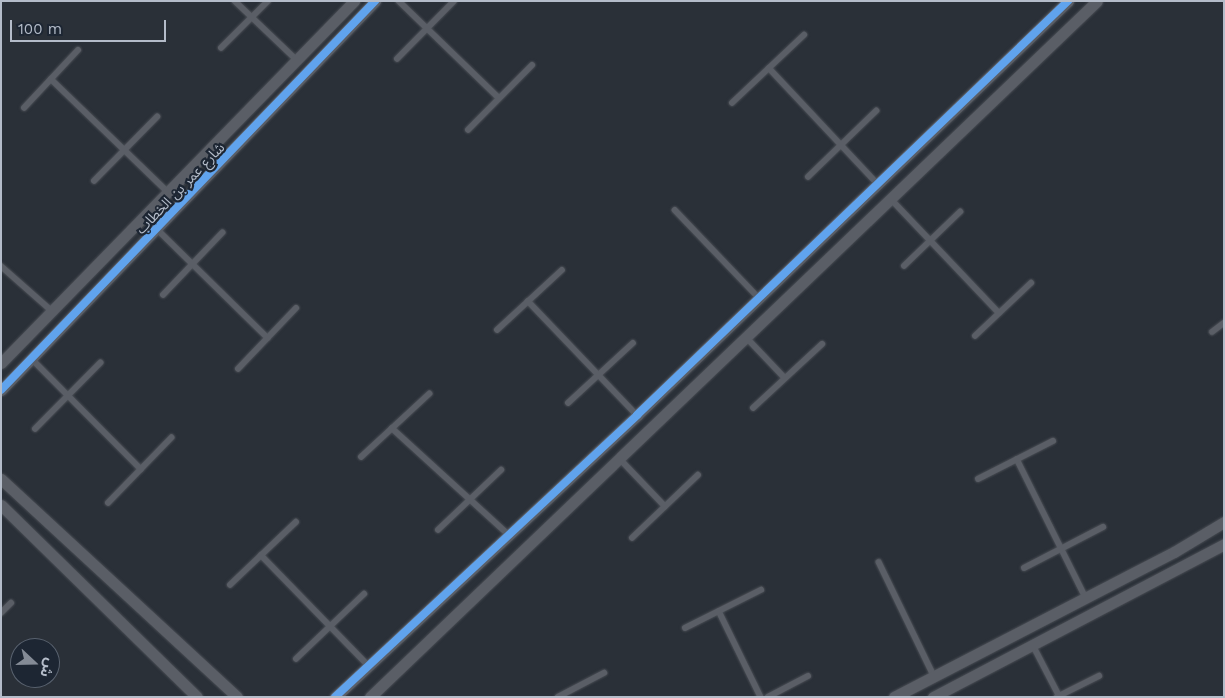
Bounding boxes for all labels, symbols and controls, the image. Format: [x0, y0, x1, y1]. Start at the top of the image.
scale bar [12, 10, 169, 42]
text: 100 m [18, 20, 62, 38]
street label: شارع عمر بن الخطاب [132, 139, 228, 237]
north arrow [10, 638, 60, 688]
text: ش [37, 656, 59, 680]

